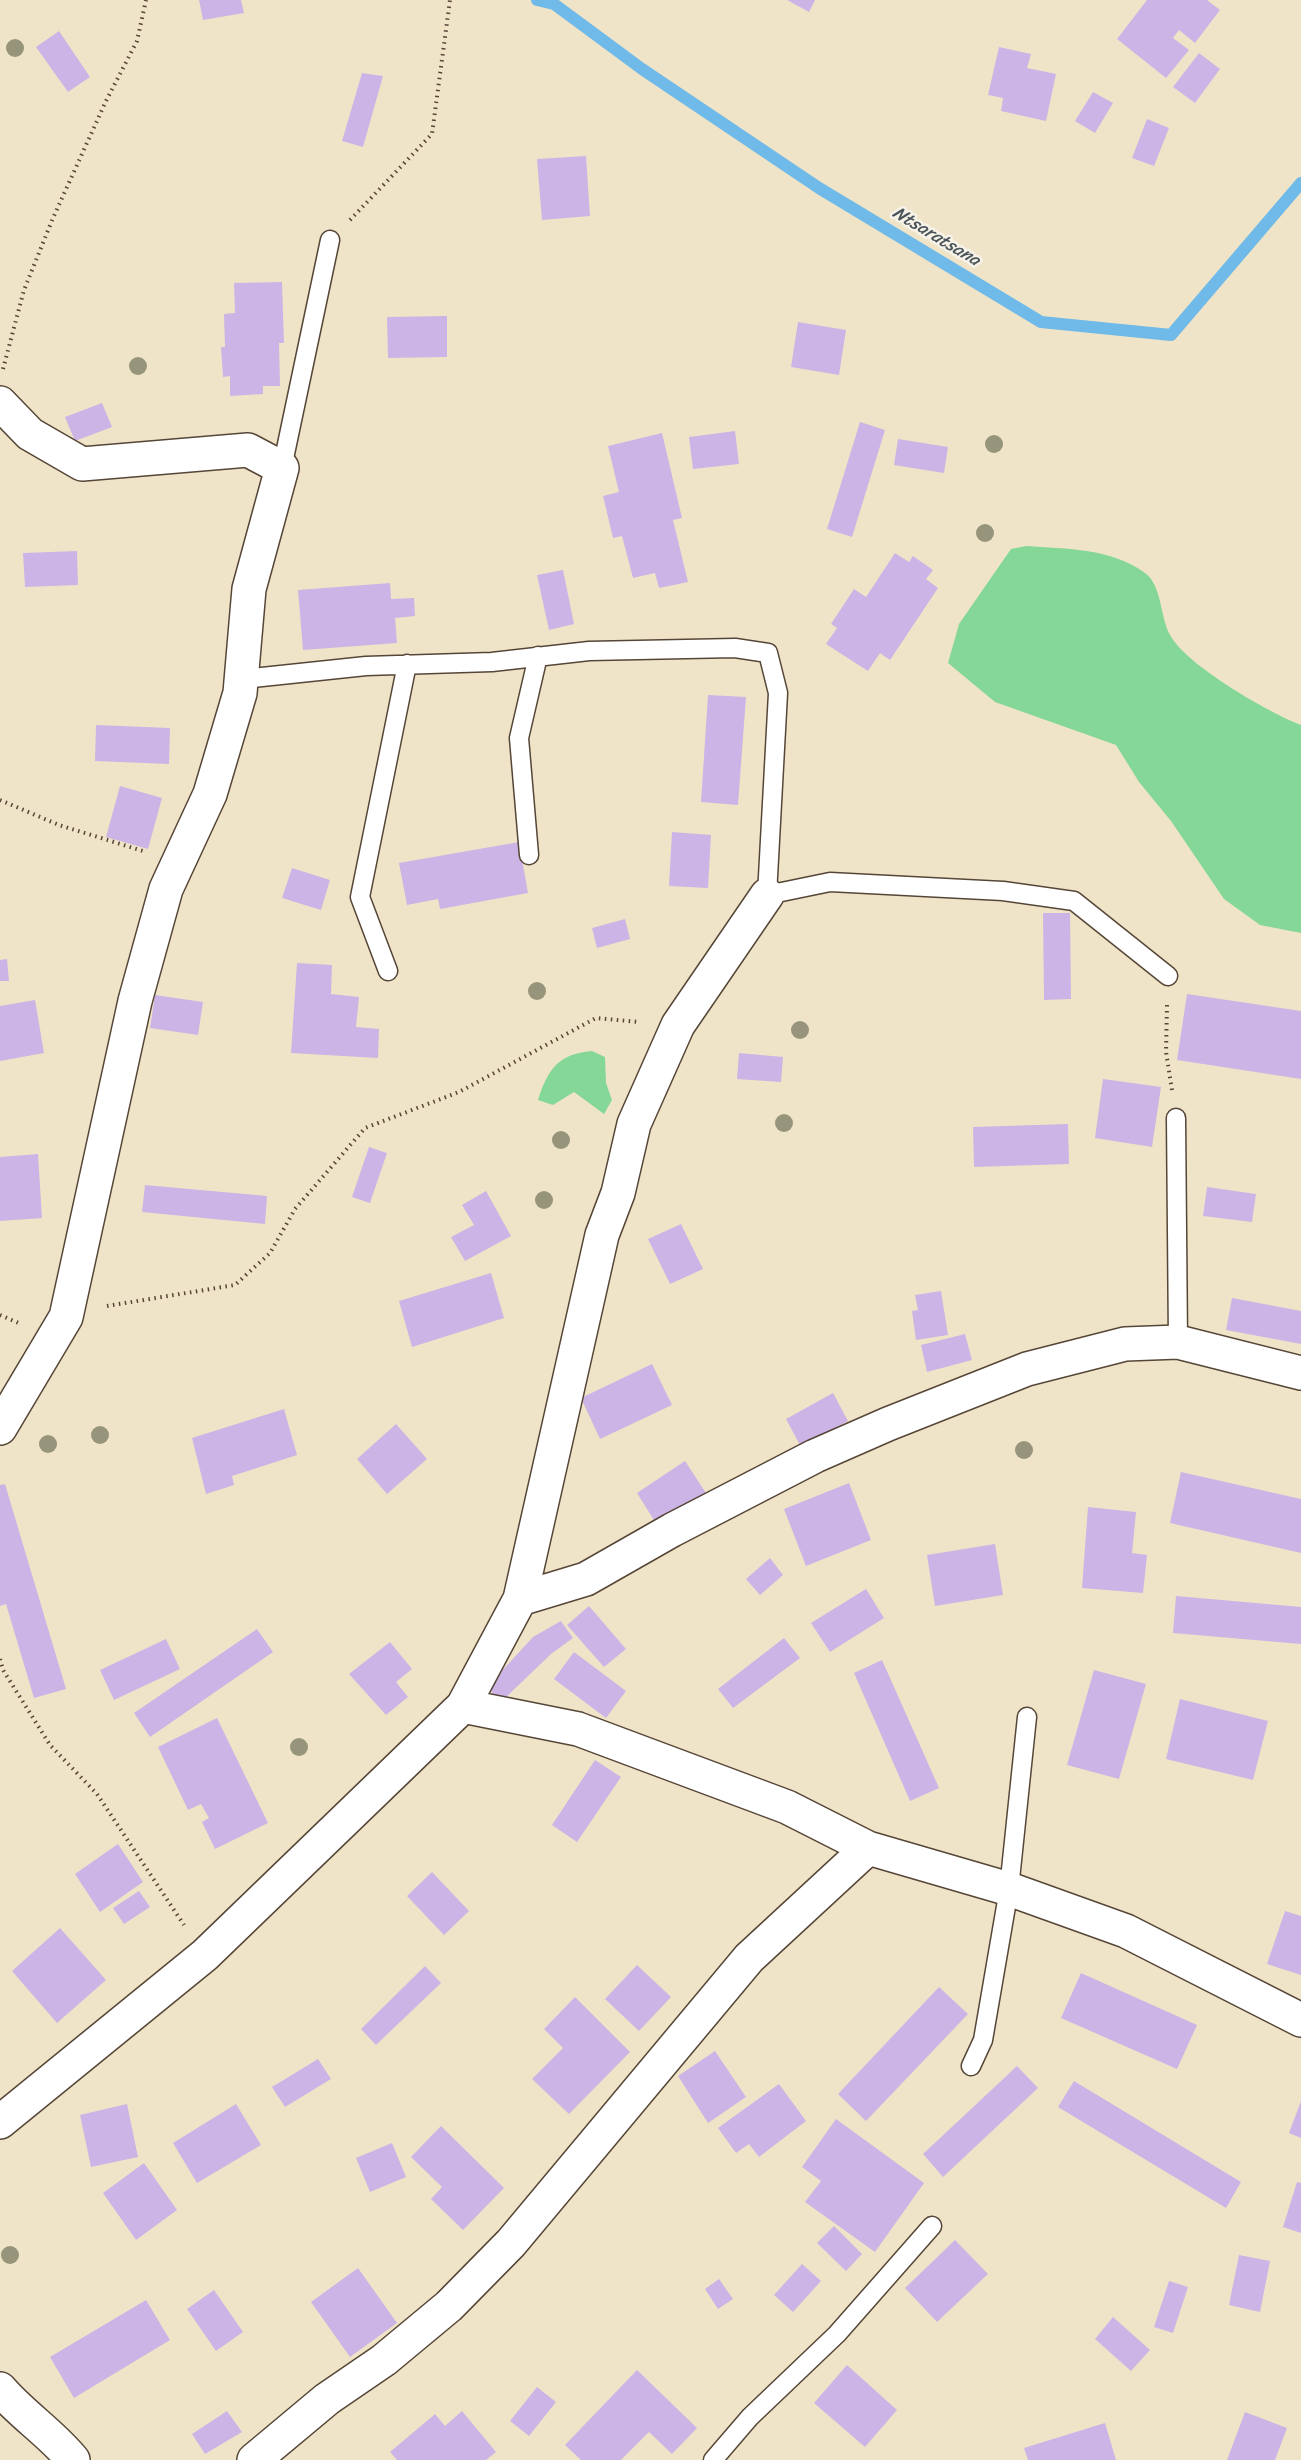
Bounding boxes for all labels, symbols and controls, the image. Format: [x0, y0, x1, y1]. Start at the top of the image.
water label: Ntsaratsana [888, 202, 984, 272]

